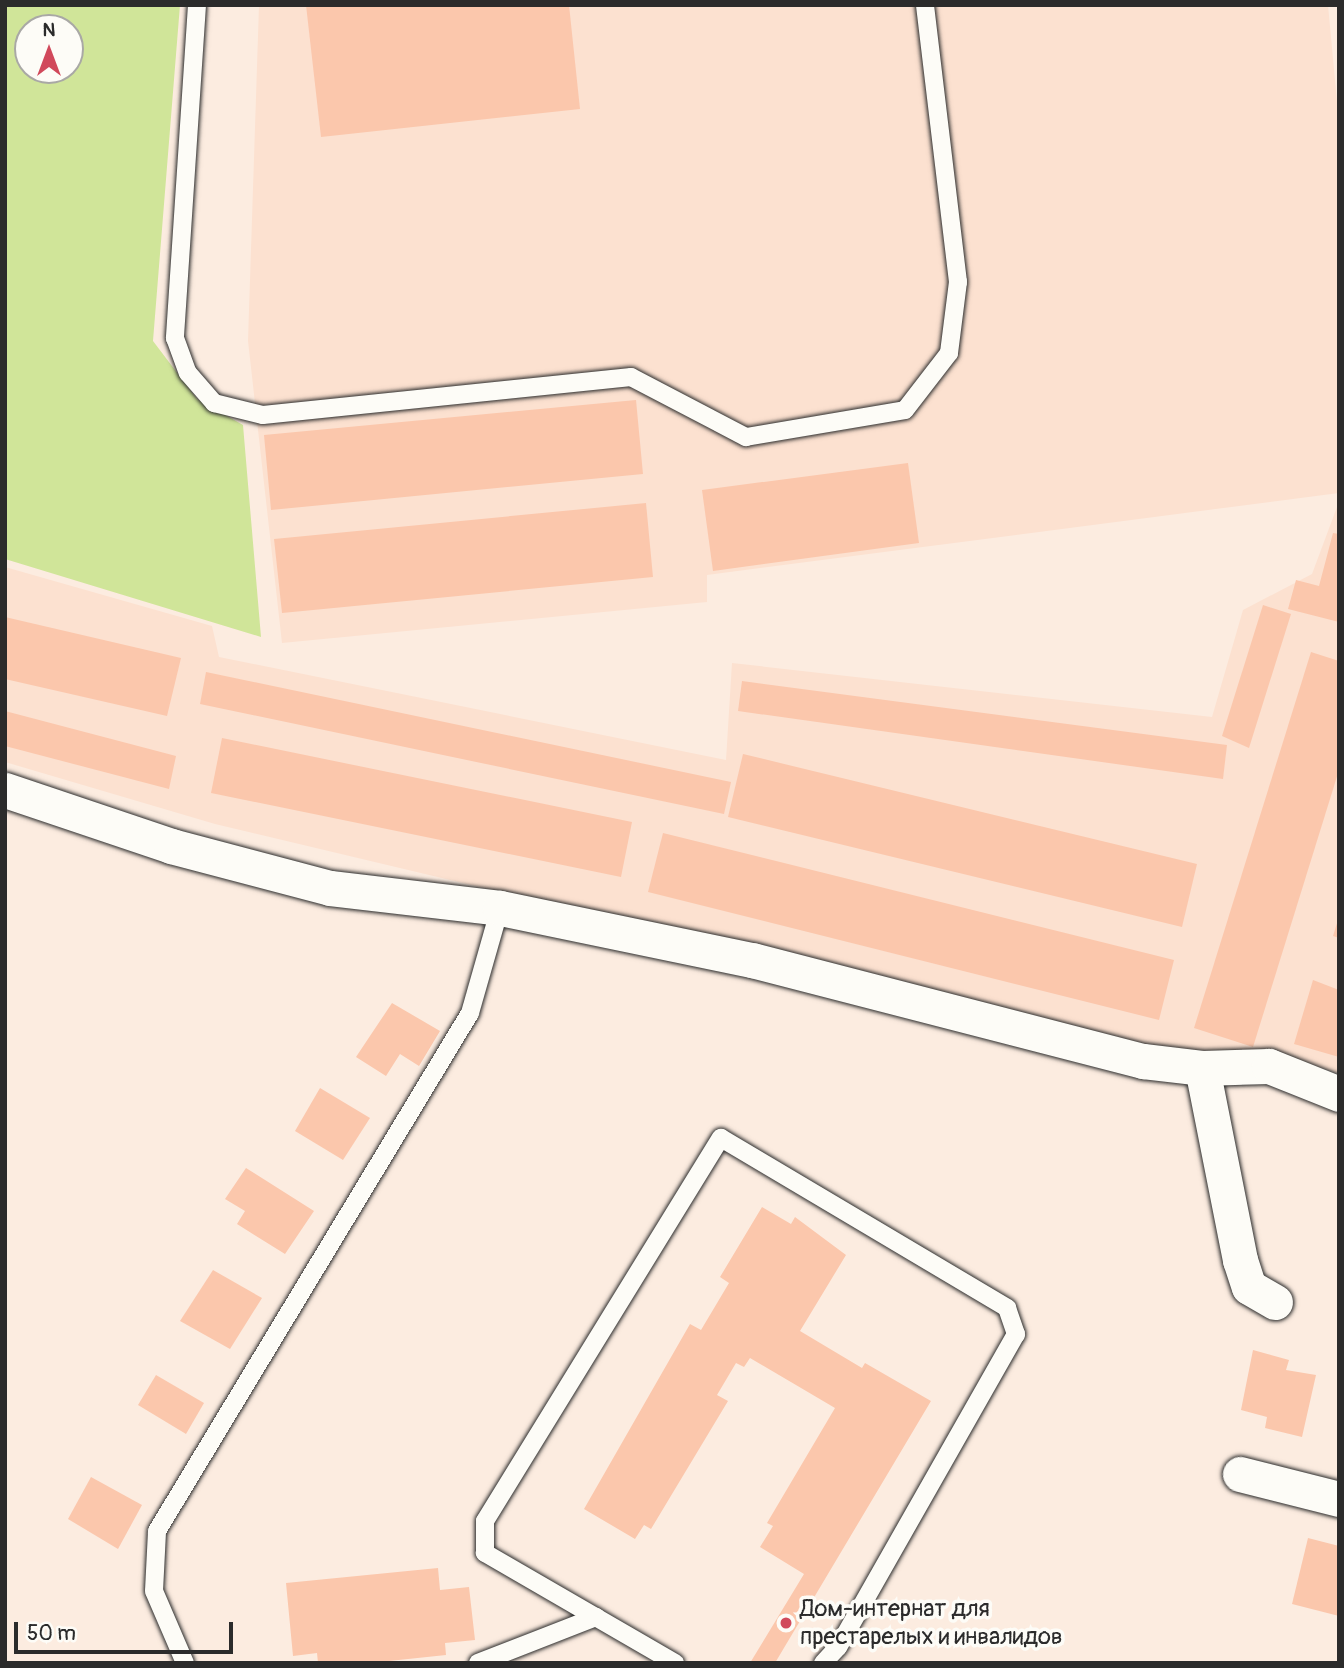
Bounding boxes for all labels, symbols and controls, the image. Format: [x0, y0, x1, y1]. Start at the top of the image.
north arrow [14, 14, 84, 84]
text: N [43, 18, 55, 42]
place label: Дом-интернат для престарелых и инвалидов [800, 1595, 1063, 1651]
scale bar [18, 1608, 236, 1652]
marker: Дом-интернат для престарелых и инвалидов [778, 1615, 794, 1631]
text: 50 m [27, 1620, 76, 1647]

